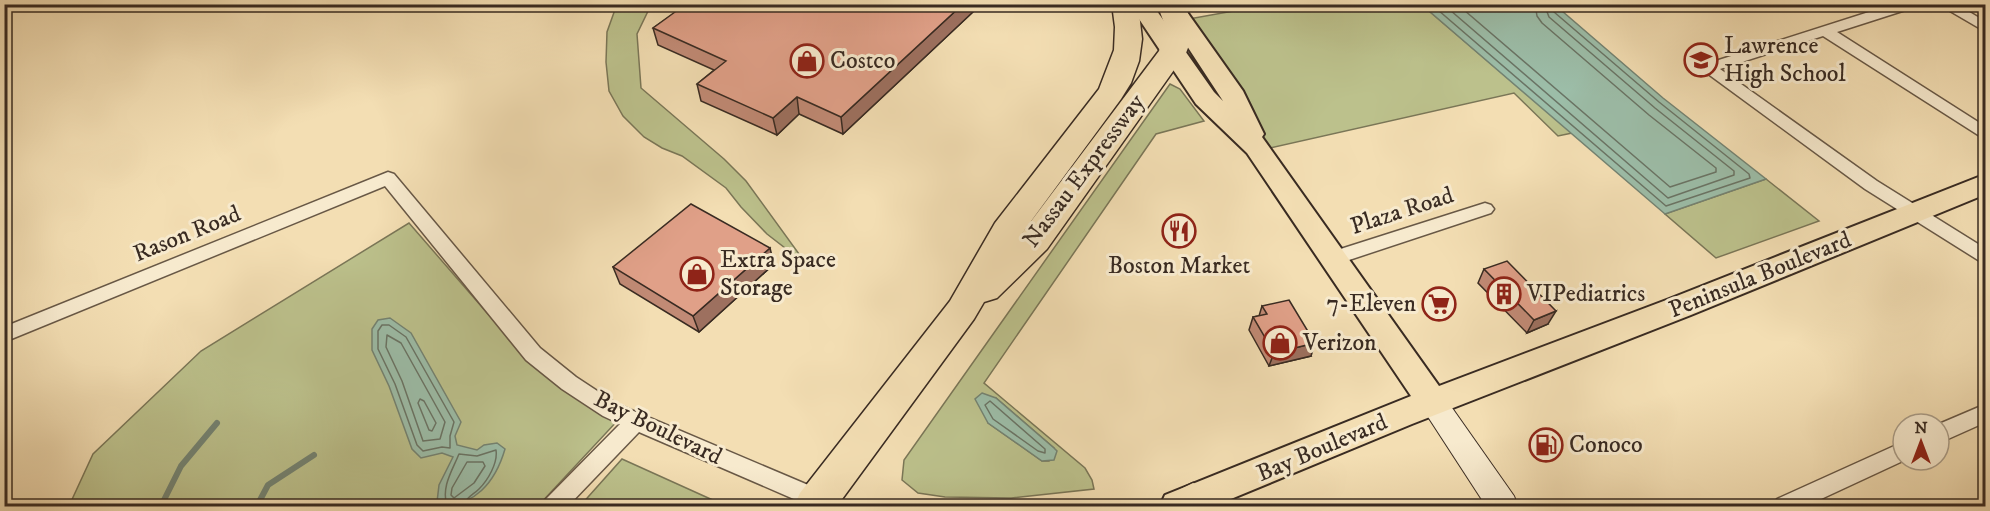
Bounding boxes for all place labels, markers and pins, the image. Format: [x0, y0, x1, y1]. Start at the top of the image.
place label: Lawrence High School [1724, 31, 1846, 89]
school or university icon: Lawrence High School [1683, 42, 1719, 78]
shop icon: Costco [789, 43, 825, 79]
place label: Costco [830, 46, 895, 76]
restaurant icon: Boston Market [1161, 213, 1197, 249]
place label: Extra Space Storage [720, 245, 836, 303]
place label: Boston Market [1108, 251, 1250, 281]
shop icon: Extra Space Storage [679, 256, 715, 292]
building icon: VIPediatrics [1486, 276, 1522, 312]
place label: VIPediatrics [1526, 279, 1645, 309]
supermarket icon: 7-Eleven [1421, 286, 1457, 322]
place label: 7-Eleven [1327, 289, 1416, 319]
shop icon: Verizon [1262, 325, 1298, 361]
place label: Verizon [1302, 328, 1377, 358]
fuel station icon: Conoco [1528, 427, 1564, 463]
place label: Conoco [1569, 430, 1643, 460]

